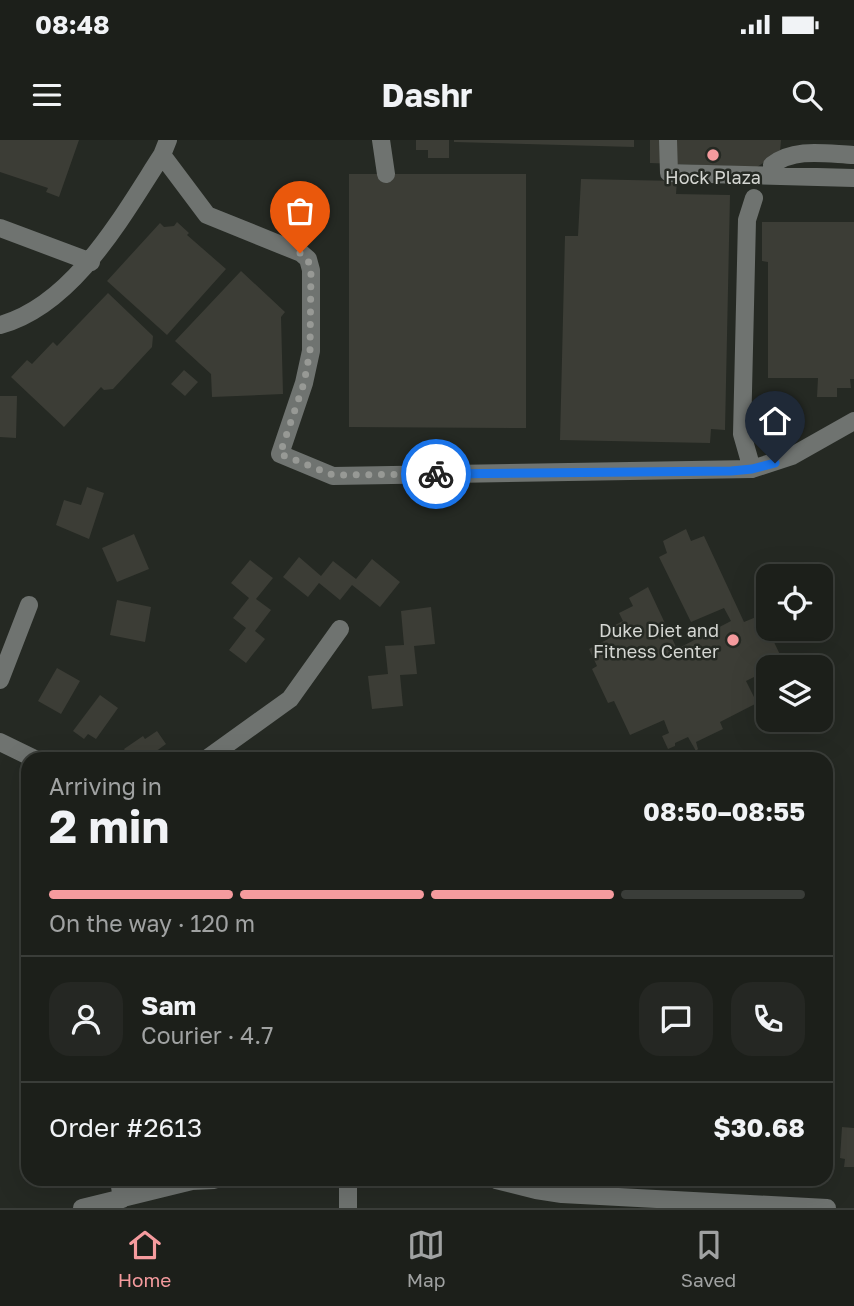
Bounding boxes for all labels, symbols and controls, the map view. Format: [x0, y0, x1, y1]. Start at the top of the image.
text: 08:48 [35, 9, 110, 40]
icon: menu [28, 76, 66, 114]
text: Dashr [381, 76, 473, 114]
icon: search [788, 76, 826, 114]
marker: Hock Plaza [705, 147, 721, 163]
place label: Hock Plaza [665, 166, 761, 188]
pin [270, 181, 330, 253]
icon: bag [281, 192, 319, 230]
pin [745, 391, 805, 463]
icon: home [756, 402, 794, 440]
courier [401, 439, 471, 509]
icon: bike [417, 455, 455, 493]
map controls [756, 564, 833, 732]
button: locate [756, 564, 833, 641]
place label: Duke Diet and Fitness Center [593, 619, 719, 662]
marker: Duke Diet and Fitness Center [725, 632, 741, 648]
button: layers [756, 655, 833, 732]
text: Arriving in [49, 772, 162, 800]
text: 08:50–08:55 [643, 796, 805, 827]
text: 2 min [49, 798, 169, 853]
text: On the way · 120 m [49, 909, 255, 937]
button: person [49, 982, 123, 1056]
button: chat [639, 982, 713, 1056]
button: phone [731, 982, 805, 1056]
text: Sam [141, 990, 196, 1021]
text: Courier · 4.7 [141, 1021, 273, 1049]
text: Order #2613 [49, 1112, 202, 1143]
text: $30.68 [713, 1112, 805, 1143]
tab: Home [118, 1226, 171, 1291]
tab: Map [407, 1226, 445, 1291]
tab: Saved [681, 1226, 736, 1291]

